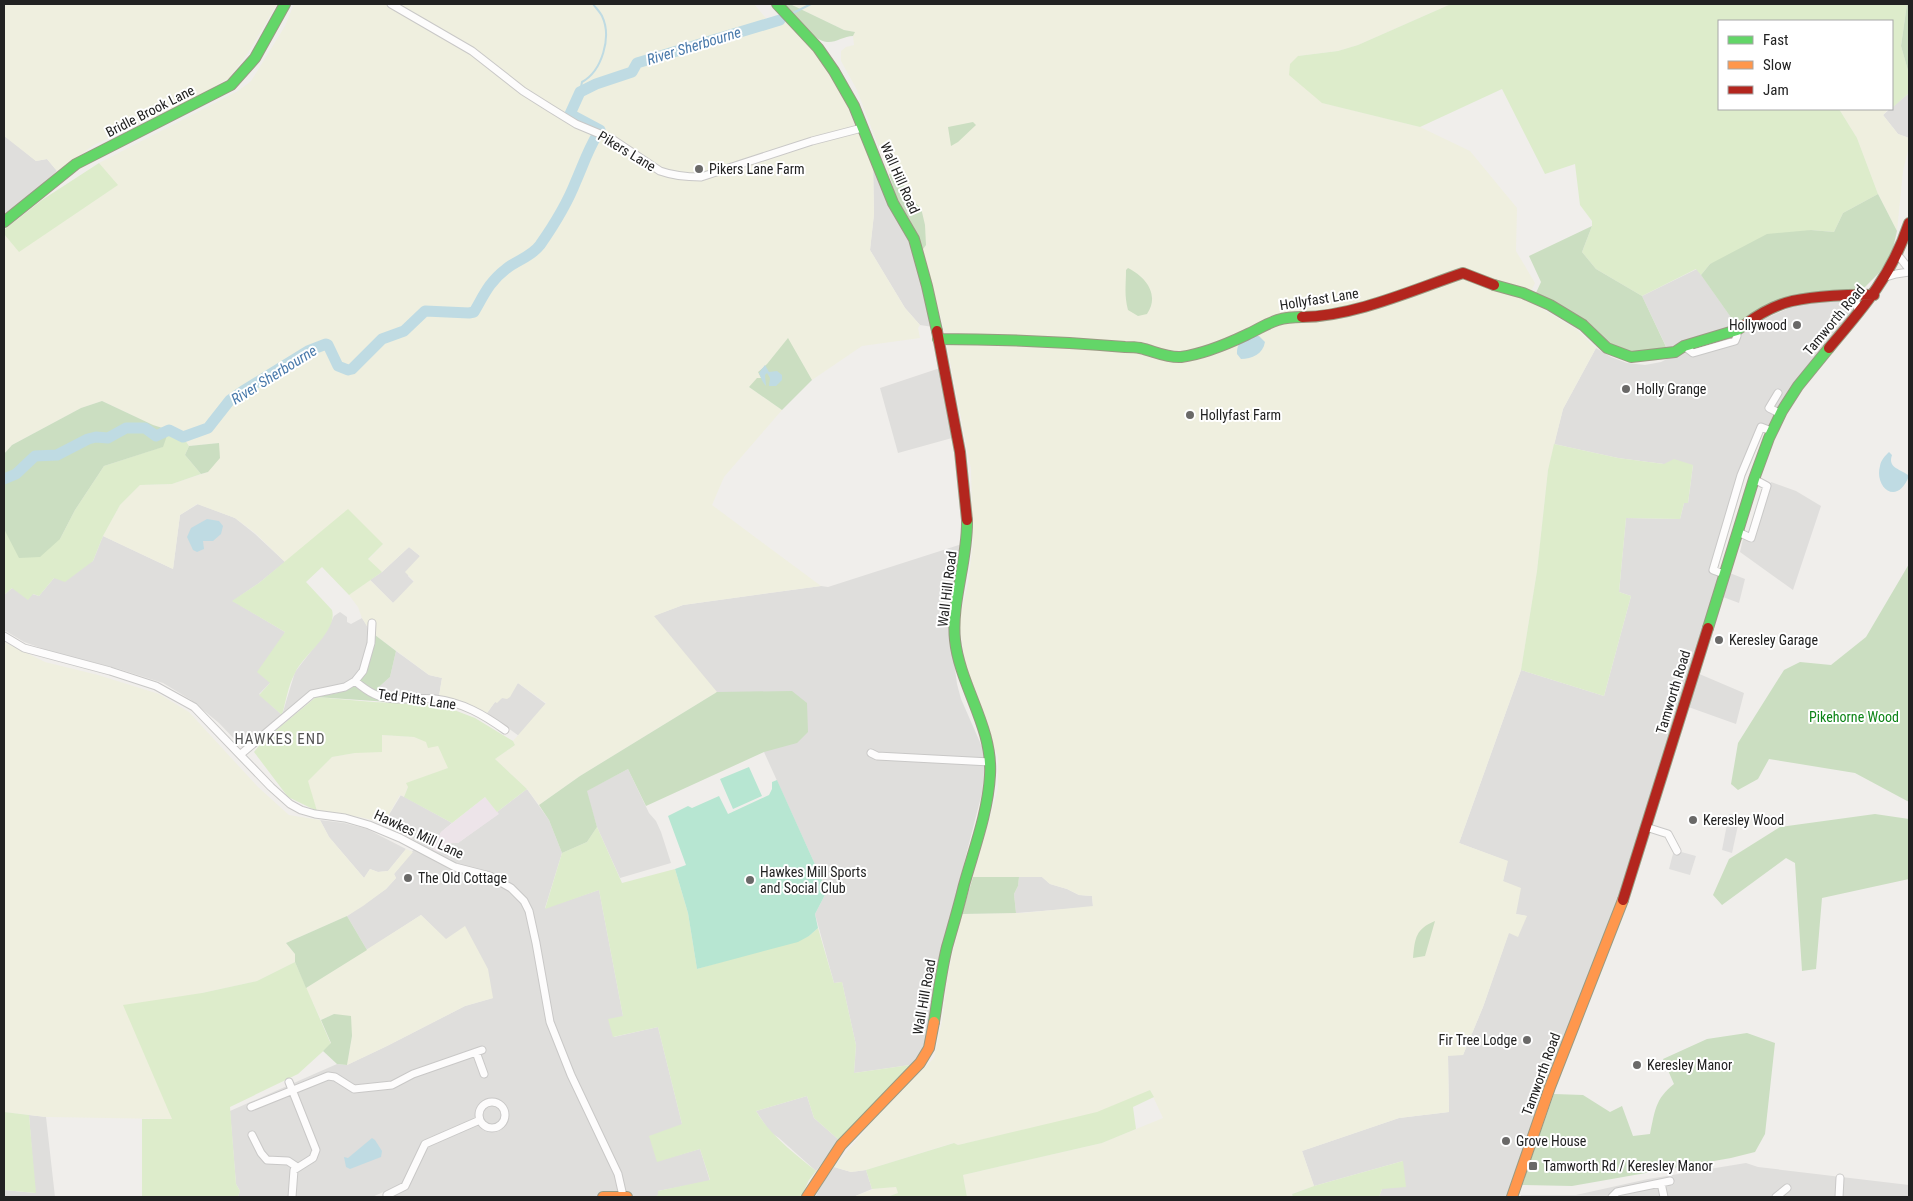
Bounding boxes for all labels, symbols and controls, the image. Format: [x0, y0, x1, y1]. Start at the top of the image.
legend [1718, 20, 1893, 110]
water label: River Sherbourne [645, 23, 743, 69]
text: Fast [1763, 31, 1788, 49]
text: Slow [1763, 56, 1792, 74]
text: Jam [1763, 81, 1789, 99]
street label: Bridle Brook Lane [103, 82, 197, 140]
street label: Pikers Lane [595, 128, 659, 175]
street label: Wall Hill Road [877, 140, 923, 216]
place label: Pikers Lane Farm [709, 161, 805, 177]
marker: Pikers Lane Farm [693, 163, 705, 175]
street label: Tamworth Road [1800, 282, 1868, 358]
street label: Hollyfast Lane [1278, 285, 1360, 313]
place label: Hollywood [1729, 317, 1787, 333]
marker: Hollywood [1791, 319, 1803, 331]
water label: River Sherbourne [228, 341, 320, 408]
place label: Holly Grange [1636, 381, 1707, 397]
marker: Holly Grange [1620, 383, 1632, 395]
place label: Hollyfast Farm [1200, 407, 1281, 423]
marker: Hollyfast Farm [1184, 409, 1196, 421]
street label: Wall Hill Road [934, 550, 960, 628]
place label: Keresley Garage [1729, 632, 1818, 648]
marker: Keresley Garage [1713, 634, 1725, 646]
street label: Tamworth Road [1653, 648, 1693, 736]
street label: Ted Pitts Lane [377, 686, 458, 712]
park label: Pikehorne Wood [1809, 709, 1899, 725]
district label: HAWKES END [234, 730, 326, 748]
street label: Hawkes Mill Lane [372, 806, 467, 862]
place label: Keresley Wood [1703, 812, 1784, 828]
marker: Keresley Wood [1687, 814, 1699, 826]
place label: Hawkes Mill Sports and Social Club [760, 864, 867, 896]
place label: The Old Cottage [418, 870, 507, 886]
marker: The Old Cottage [402, 872, 414, 884]
marker: Hawkes Mill Sports and Social Club [744, 874, 756, 886]
street label: Wall Hill Road [909, 958, 939, 1036]
street label: Tamworth Road [1519, 1031, 1563, 1117]
place label: Fir Tree Lodge [1439, 1032, 1517, 1048]
marker: Fir Tree Lodge [1521, 1034, 1533, 1046]
place label: Keresley Manor [1647, 1057, 1732, 1073]
marker: Keresley Manor [1631, 1059, 1643, 1071]
place label: Grove House [1516, 1133, 1587, 1149]
marker: Grove House [1500, 1135, 1512, 1147]
place label: Tamworth Rd / Keresley Manor [1543, 1158, 1713, 1174]
marker: Tamworth Rd / Keresley Manor [1527, 1160, 1539, 1172]

